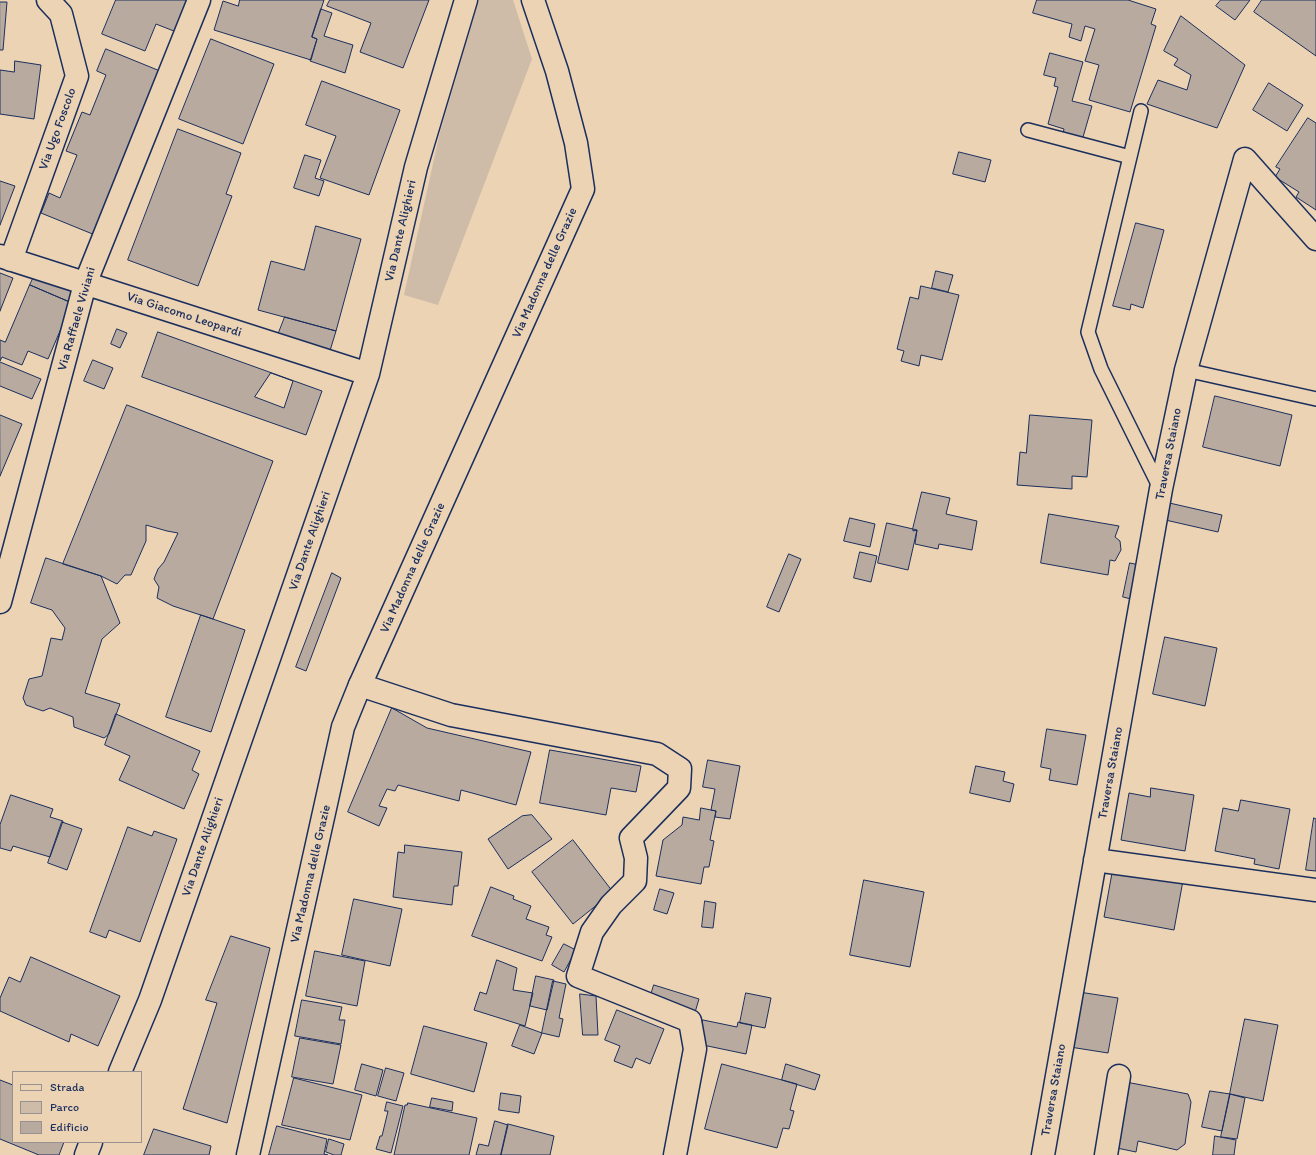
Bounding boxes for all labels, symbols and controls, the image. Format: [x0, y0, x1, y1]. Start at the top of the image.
street label: Via Ugo Foscolo [36, 86, 80, 172]
street label: Via Dante Alighieri [382, 179, 420, 283]
street label: Via Madonna delle Grazie [509, 205, 581, 341]
street label: Via Raffaele Viviani [55, 265, 99, 373]
street label: Via Giacomo Leopardi [125, 289, 243, 341]
street label: Traversa Staiano [1152, 407, 1186, 501]
street label: Via Dante Alighieri [286, 489, 334, 593]
street label: Via Madonna delle Grazie [377, 500, 449, 636]
street label: Traversa Staiano [1095, 725, 1127, 821]
street label: Via Dante Alighieri [179, 795, 227, 899]
street label: Via Madonna delle Grazie [288, 803, 334, 945]
street label: Traversa Staiano [1038, 1042, 1070, 1138]
legend [12, 1071, 142, 1143]
text: Strada [50, 1080, 84, 1094]
text: Parco [50, 1100, 79, 1114]
text: Edificio [50, 1120, 89, 1134]

